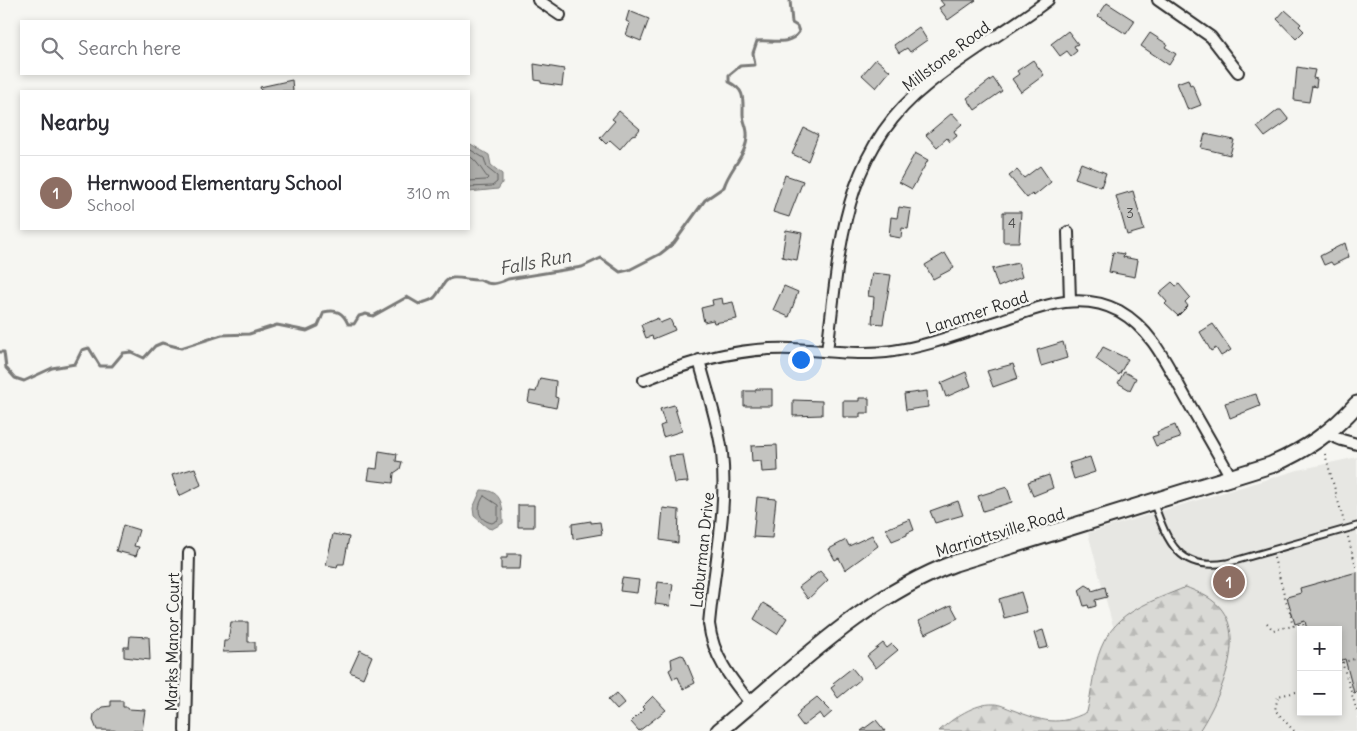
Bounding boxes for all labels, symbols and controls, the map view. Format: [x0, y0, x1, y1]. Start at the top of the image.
street label: Millstone Road [898, 17, 994, 95]
search box [20, 20, 470, 75]
icon: search [38, 34, 66, 62]
text: Search here [78, 36, 181, 60]
text: Nearby [40, 109, 110, 136]
text: Hernwood Elementary School [87, 171, 342, 195]
text: 1 [53, 183, 59, 203]
text: 310 m [406, 183, 450, 203]
text: School [87, 195, 135, 215]
house number: 3 [1126, 204, 1134, 222]
house number: 4 [1008, 214, 1016, 232]
water label: Falls Run [497, 244, 573, 280]
street label: Lanamer Road [923, 286, 1031, 338]
your location [788, 347, 814, 373]
street label: Laburman Drive [686, 491, 718, 609]
street label: Marriottsville Road [933, 503, 1067, 561]
pin: 1 [1213, 563, 1245, 601]
street label: Marks Manor Court [161, 572, 183, 712]
map controls [1297, 626, 1342, 716]
button: + [1297, 626, 1342, 671]
button: − [1297, 671, 1342, 716]

